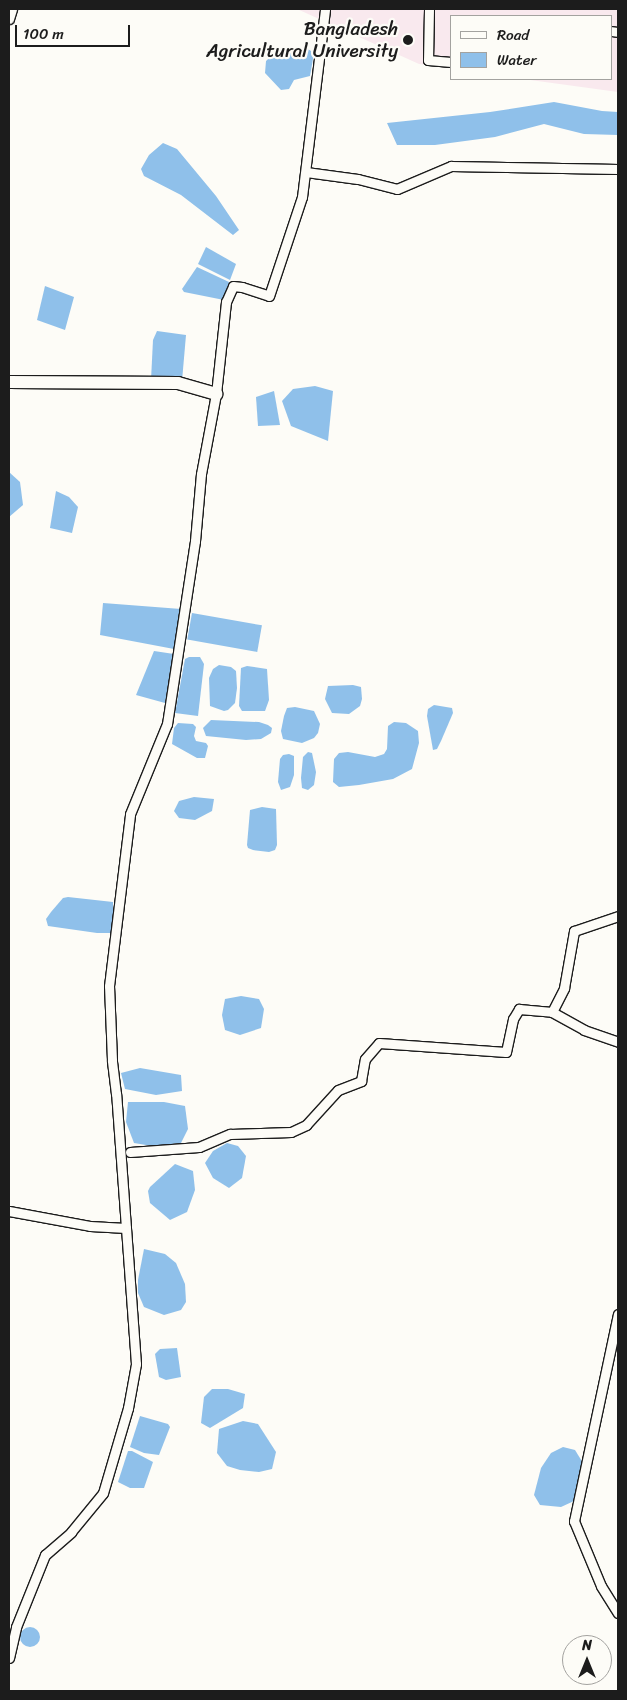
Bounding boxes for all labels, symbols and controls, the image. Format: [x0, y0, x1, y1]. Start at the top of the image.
scale bar [18, 15, 132, 47]
legend [450, 15, 612, 80]
place label: Bangladesh Agricultural University [205, 18, 398, 62]
text: 100 m [23, 21, 64, 47]
text: Road [497, 22, 529, 48]
marker: Bangladesh Agricultural University [402, 34, 414, 46]
text: Water [497, 47, 537, 73]
text: N [582, 1633, 592, 1658]
north arrow [562, 1635, 612, 1685]

